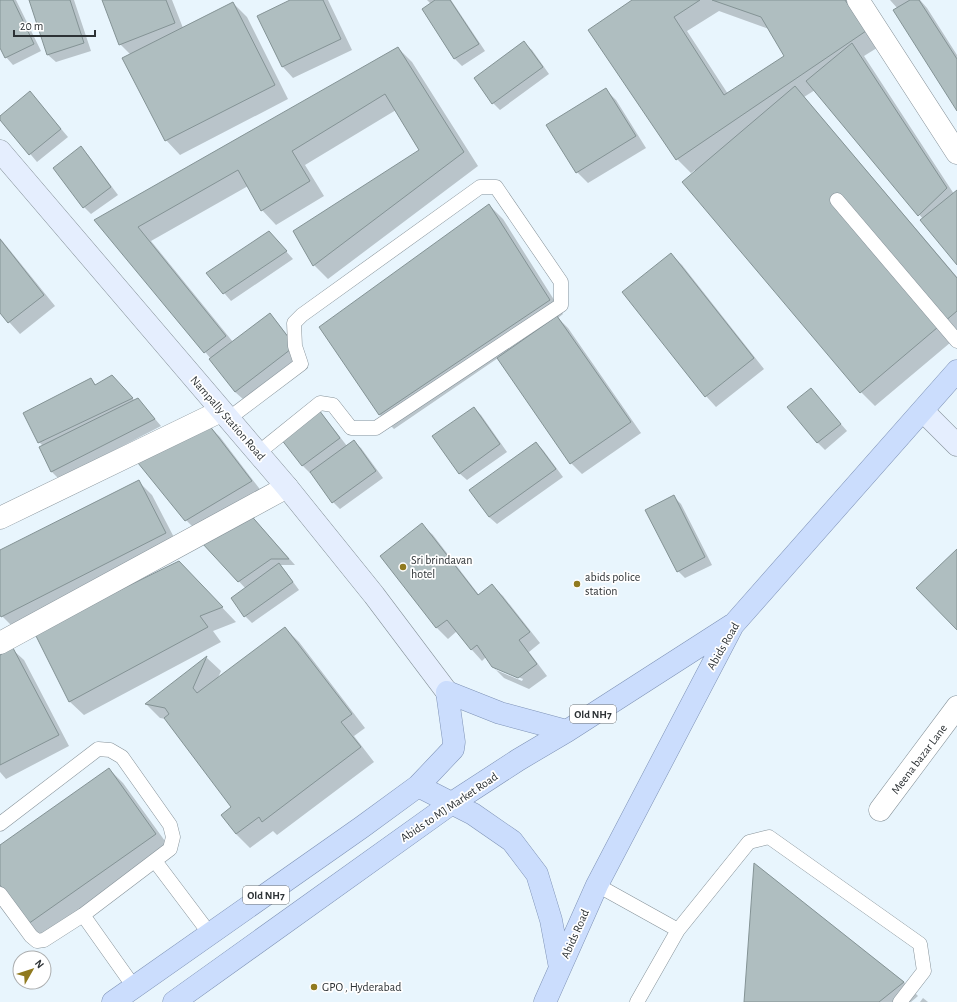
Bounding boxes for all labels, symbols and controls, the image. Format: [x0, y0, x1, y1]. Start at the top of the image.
scale bar [14, 12, 95, 38]
text: 20 m [20, 20, 43, 32]
street label: Nampally Station Road [188, 374, 268, 463]
place label: Sri brindavan hotel [411, 554, 472, 580]
marker: Sri brindavan hotel [398, 562, 408, 572]
place label: abids police station [585, 571, 640, 597]
marker: abids police station [572, 579, 582, 589]
street label: Abids Road [705, 620, 741, 672]
road number: Old NH7 [570, 705, 616, 723]
street label: Meena bazar Lane [889, 722, 949, 796]
street label: Abids to MJ Market Road [398, 770, 500, 844]
road number: Old NH7 [243, 886, 289, 904]
street label: Abids Road [559, 908, 591, 960]
north arrow [12, 950, 52, 990]
text: N [33, 958, 46, 970]
place label: GPO , Hyderabad [322, 981, 402, 994]
marker: GPO , Hyderabad [309, 982, 319, 992]

